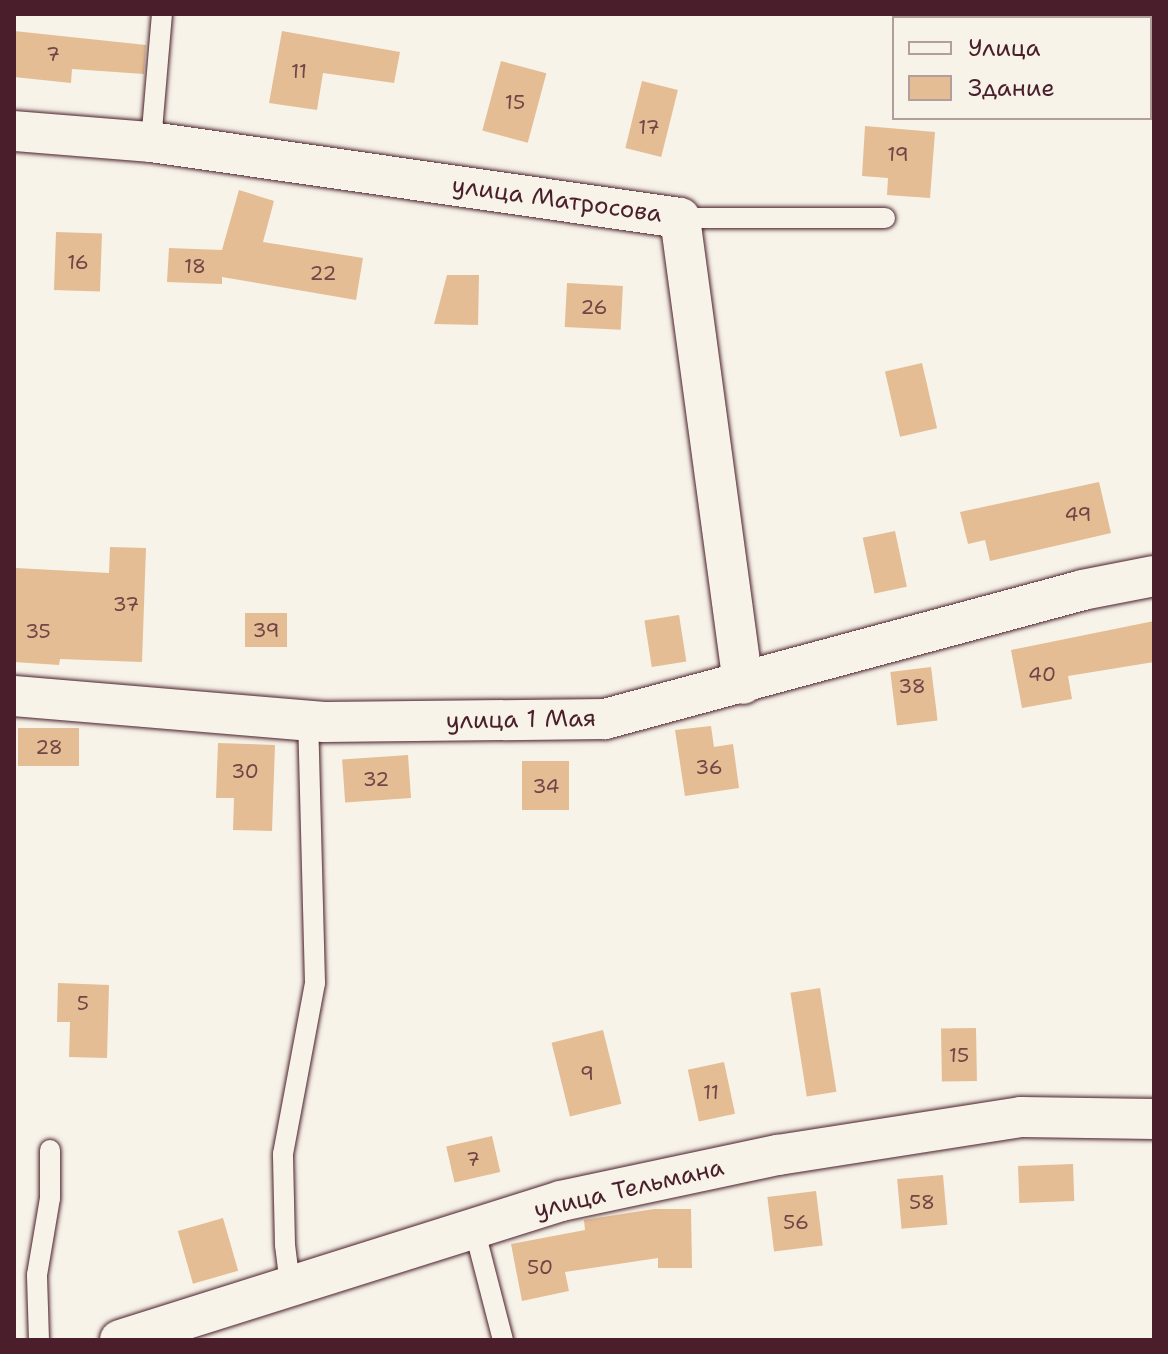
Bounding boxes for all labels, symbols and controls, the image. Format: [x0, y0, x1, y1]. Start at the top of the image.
legend [892, 16, 1152, 120]
text: Улица [968, 32, 1041, 64]
house number: 7 [46, 42, 60, 66]
house number: 11 [291, 59, 307, 83]
text: Здание [968, 72, 1055, 104]
house number: 15 [505, 90, 525, 114]
house number: 17 [638, 115, 660, 139]
house number: 19 [887, 142, 909, 166]
street label: улица Матросова [450, 171, 664, 229]
house number: 16 [67, 250, 89, 274]
house number: 18 [184, 254, 206, 278]
house number: 22 [310, 261, 336, 285]
house number: 26 [580, 295, 608, 319]
house number: 49 [1064, 502, 1092, 526]
house number: 37 [113, 592, 139, 616]
house number: 39 [253, 618, 279, 642]
house number: 35 [25, 619, 51, 643]
house number: 40 [1028, 662, 1056, 686]
house number: 38 [898, 674, 926, 698]
street label: улица 1 Мая [446, 704, 596, 736]
house number: 28 [35, 735, 63, 759]
house number: 36 [695, 755, 723, 779]
house number: 30 [231, 759, 259, 783]
house number: 32 [363, 767, 389, 791]
house number: 34 [532, 774, 560, 798]
house number: 5 [77, 991, 89, 1015]
house number: 15 [949, 1043, 969, 1067]
house number: 9 [580, 1061, 594, 1085]
house number: 11 [703, 1080, 719, 1104]
house number: 7 [466, 1147, 480, 1171]
street label: улица Тельмана [531, 1153, 727, 1225]
house number: 58 [909, 1190, 935, 1214]
house number: 56 [783, 1210, 809, 1234]
house number: 50 [527, 1255, 553, 1279]

